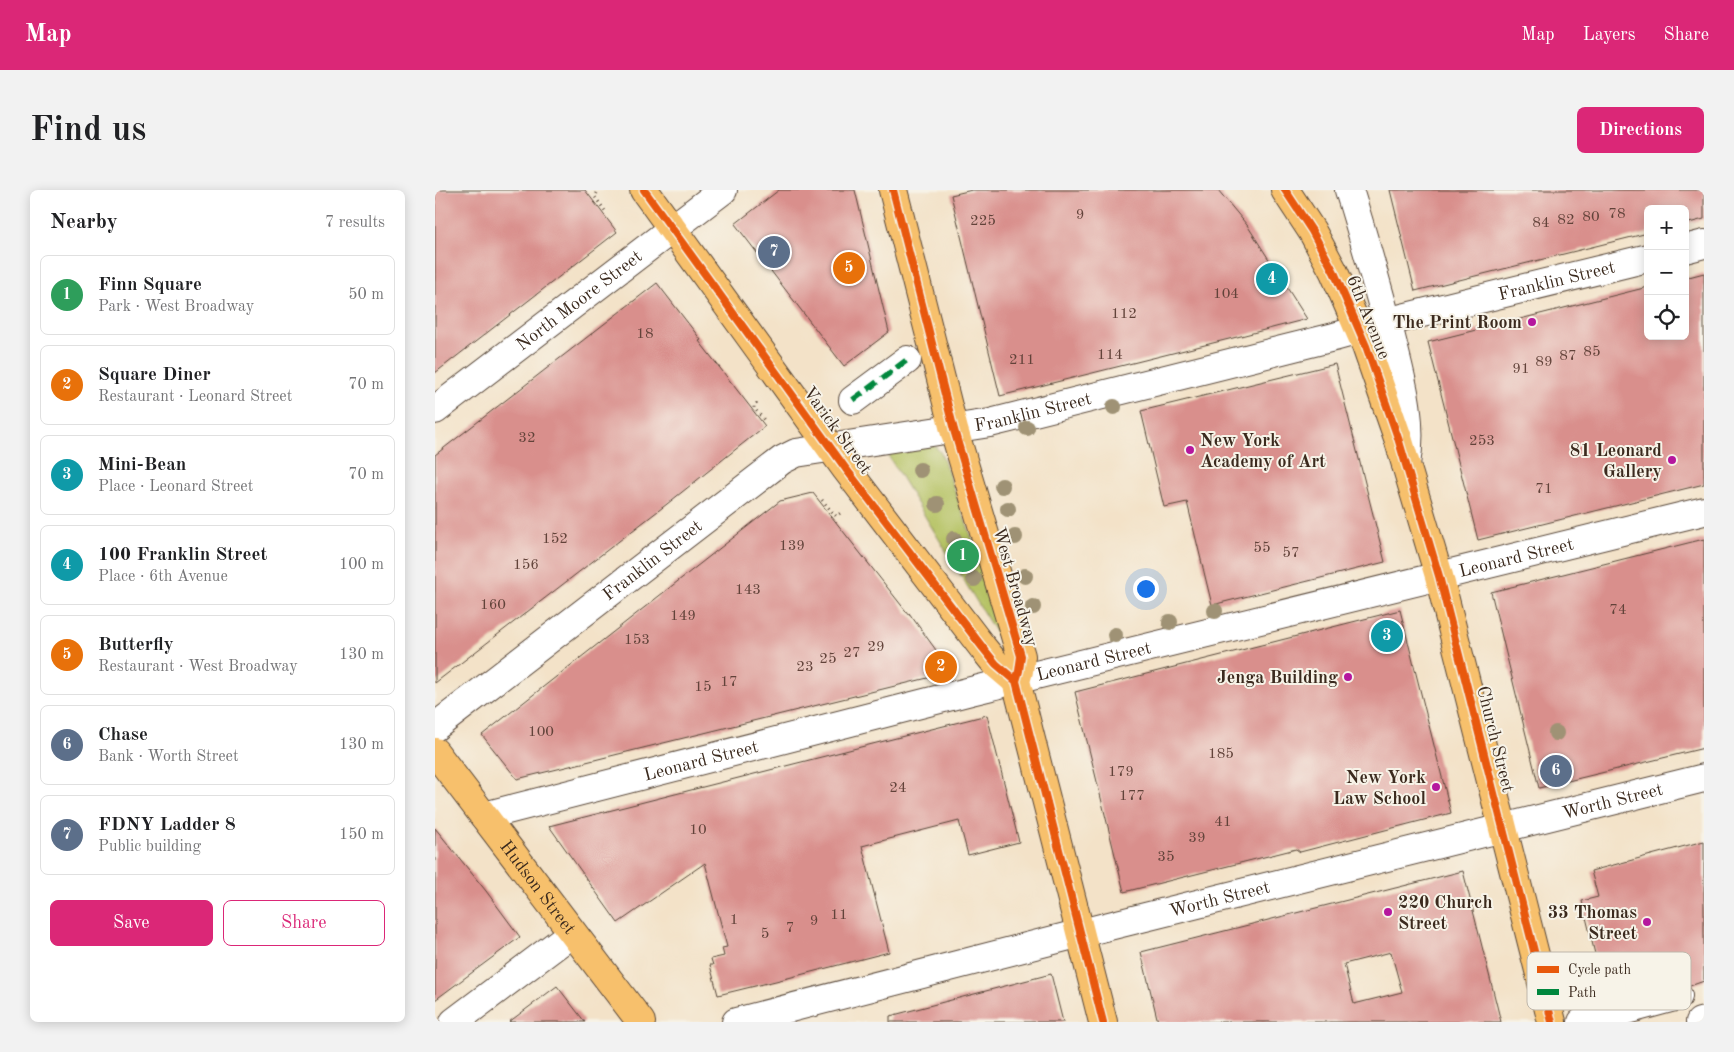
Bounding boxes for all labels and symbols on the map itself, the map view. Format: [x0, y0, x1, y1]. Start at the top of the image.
house number: 78 [1608, 207, 1626, 222]
house number: 9 [1076, 208, 1084, 223]
house number: 80 [1582, 210, 1600, 225]
house number: 82 [1557, 213, 1575, 228]
house number: 225 [970, 214, 996, 229]
house number: 84 [1532, 216, 1550, 231]
pin: 7 [758, 233, 790, 271]
street label: North Moore Street [513, 247, 646, 354]
pin: 5 [833, 249, 865, 287]
street label: Franklin Street [1496, 258, 1617, 304]
pin: 4 [1256, 260, 1288, 298]
street label: 6th Avenue [1343, 273, 1393, 362]
house number: 104 [1213, 287, 1239, 302]
house number: 112 [1111, 307, 1137, 322]
place label: The Print Room [1392, 314, 1522, 332]
marker: The Print Room [1526, 316, 1538, 328]
house number: 18 [636, 327, 654, 342]
house number: 85 [1583, 345, 1601, 360]
house number: 114 [1097, 348, 1123, 363]
house number: 87 [1559, 349, 1577, 364]
house number: 211 [1009, 353, 1035, 368]
house number: 89 [1535, 355, 1553, 370]
house number: 91 [1512, 362, 1530, 377]
street label: Varick Street [799, 383, 875, 478]
street label: Franklin Street [973, 390, 1093, 435]
house number: 32 [518, 431, 536, 446]
place label: New York Academy of Art [1200, 432, 1326, 471]
house number: 253 [1469, 434, 1495, 449]
place label: 81 Leonard Gallery [1570, 442, 1662, 481]
marker: New York Academy of Art [1184, 444, 1196, 456]
marker: 81 Leonard Gallery [1666, 454, 1678, 466]
house number: 71 [1535, 482, 1553, 497]
street label: Franklin Street [600, 517, 706, 604]
street label: West Broadway [989, 525, 1041, 650]
house number: 152 [542, 532, 568, 547]
street label: Leonard Street [1457, 535, 1575, 581]
pin: 1 [947, 537, 979, 575]
house number: 139 [779, 539, 805, 554]
house number: 55 [1253, 541, 1271, 556]
house number: 57 [1282, 546, 1300, 561]
house number: 156 [513, 558, 539, 573]
your location [1133, 576, 1159, 602]
house number: 143 [735, 583, 761, 598]
house number: 160 [480, 598, 506, 613]
house number: 74 [1609, 603, 1627, 618]
house number: 149 [670, 609, 696, 624]
pin: 3 [1371, 617, 1403, 655]
house number: 153 [624, 633, 650, 648]
street label: Leonard Street [1035, 639, 1153, 685]
house number: 29 [867, 640, 885, 655]
house number: 27 [843, 646, 861, 661]
pin: 2 [925, 648, 957, 686]
house number: 25 [819, 652, 837, 667]
house number: 23 [796, 660, 814, 675]
place label: Jenga Building [1217, 669, 1338, 687]
marker: Jenga Building [1342, 671, 1354, 683]
house number: 17 [720, 675, 738, 690]
house number: 15 [694, 680, 712, 695]
street label: Church Street [1473, 684, 1517, 794]
house number: 100 [528, 725, 554, 740]
street label: Leonard Street [642, 738, 760, 785]
house number: 185 [1208, 747, 1234, 762]
pin: 6 [1540, 752, 1572, 790]
house number: 179 [1108, 765, 1134, 780]
place label: New York Law School [1333, 769, 1426, 808]
house number: 24 [889, 781, 907, 796]
marker: New York Law School [1430, 781, 1442, 793]
street label: Worth Street [1561, 781, 1665, 823]
house number: 177 [1119, 789, 1145, 804]
house number: 41 [1214, 815, 1232, 830]
house number: 10 [689, 823, 707, 838]
house number: 39 [1188, 831, 1206, 846]
street label: Hudson Street [496, 838, 579, 938]
house number: 35 [1157, 850, 1175, 865]
street label: Worth Street [1168, 878, 1272, 921]
place label: 220 Church Street [1398, 894, 1493, 933]
place label: 33 Thomas Street [1548, 904, 1637, 943]
marker: 220 Church Street [1382, 906, 1394, 918]
house number: 11 [830, 908, 848, 923]
house number: 1 [730, 913, 738, 928]
house number: 9 [810, 914, 818, 929]
marker: 33 Thomas Street [1641, 916, 1653, 928]
house number: 7 [786, 921, 794, 936]
house number: 5 [761, 927, 769, 942]
legend [1527, 952, 1691, 1010]
text: Cycle path [1568, 963, 1631, 977]
text: Path [1568, 986, 1597, 1000]

